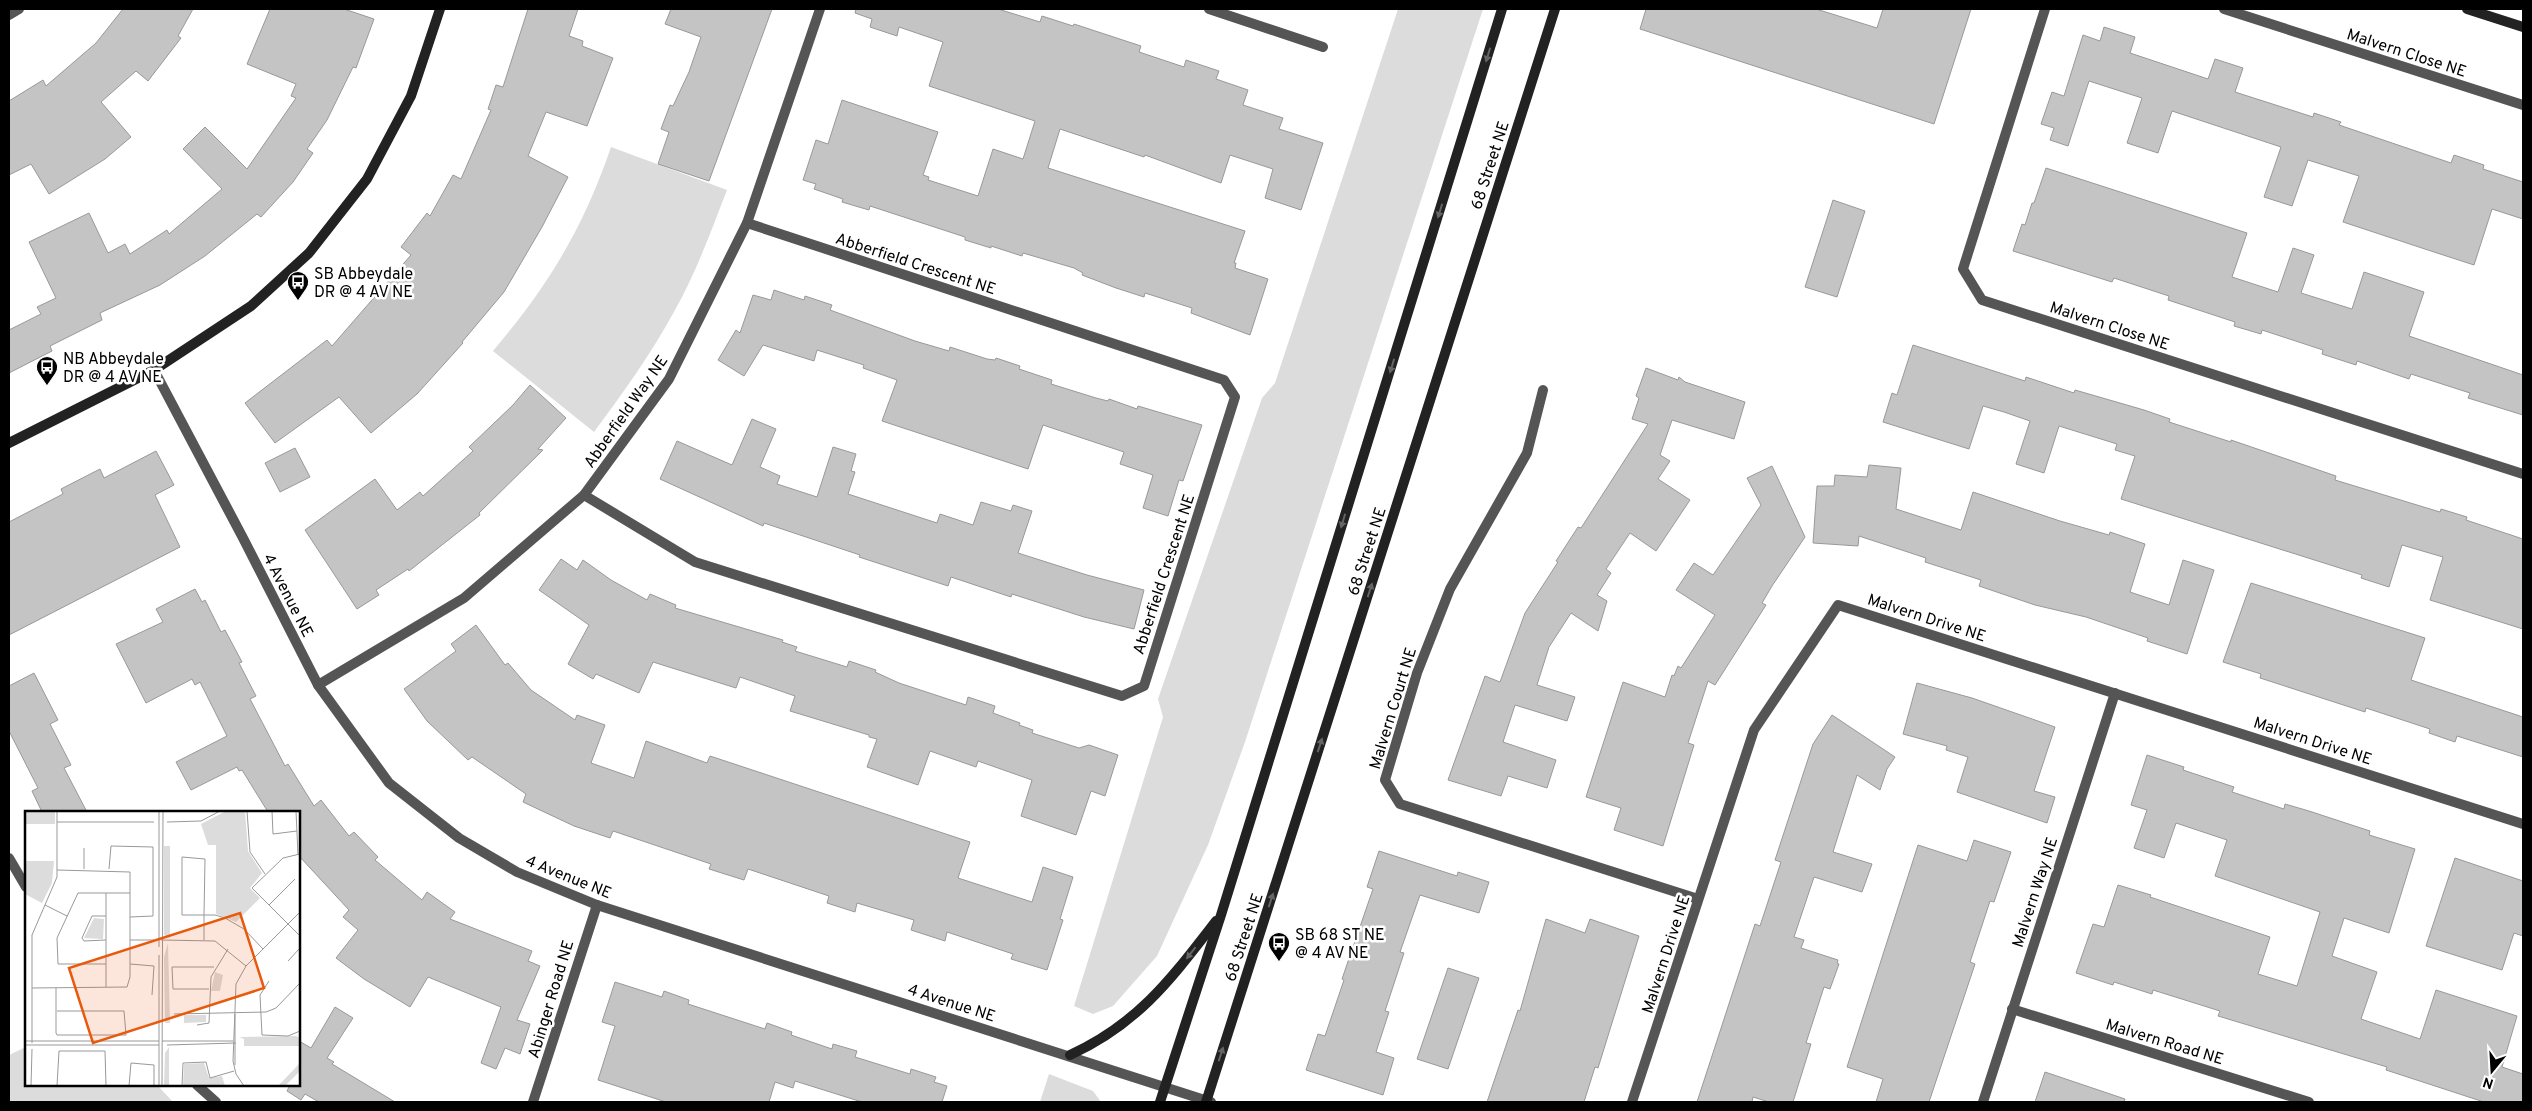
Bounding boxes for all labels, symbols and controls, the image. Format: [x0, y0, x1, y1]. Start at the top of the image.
street label: Malvern Close NE [2344, 25, 2469, 83]
one-way arrow [1483, 48, 1491, 63]
street label: 68 Street NE [1467, 119, 1515, 212]
one-way arrow [1435, 203, 1443, 218]
street label: Abberfield Crescent NE [833, 230, 998, 300]
place label: SB Abbeydale DR @ 4 AV NE [314, 265, 413, 303]
bus stop icon: SB Abbeydale DR @ 4 AV NE [286, 270, 310, 301]
street label: Malvern Close NE [2047, 298, 2172, 356]
place label: NB Abbeydale DR @ 4 AV NE [63, 350, 164, 388]
street label: Abberfield Way NE [580, 352, 673, 472]
bus stop icon: NB Abbeydale DR @ 4 AV NE [35, 355, 59, 386]
one-way arrow [1387, 358, 1395, 373]
street label: Abberfield Crescent NE [1130, 492, 1200, 657]
street label: 68 Street NE [1344, 505, 1392, 598]
one-way arrow [1339, 514, 1347, 529]
street label: 4 Avenue NE [258, 551, 317, 641]
one-way arrow [1366, 582, 1374, 597]
street label: Malvern Drive NE [1865, 590, 1988, 647]
street label: Malvern Court NE [1366, 645, 1422, 772]
street label: Malvern Drive NE [2251, 713, 2374, 770]
one-way arrow [1317, 737, 1324, 752]
inset map [25, 811, 300, 1086]
street label: Malvern Way NE [2009, 835, 2063, 950]
street label: 4 Avenue NE [522, 852, 614, 904]
street label: 68 Street NE [1221, 891, 1269, 984]
one-way arrow [1267, 892, 1275, 907]
street label: Malvern Drive NE [1638, 893, 1695, 1016]
place label: SB 68 ST NE @ 4 AV NE [1295, 926, 1385, 964]
bus stop icon: SB 68 ST NE @ 4 AV NE [1267, 931, 1291, 962]
street label: Abinger Road NE [524, 938, 579, 1061]
one-way arrow [1186, 946, 1197, 959]
street label: 4 Avenue NE [905, 980, 998, 1027]
street label: Malvern Road NE [2103, 1015, 2226, 1070]
north arrow [2467, 1046, 2517, 1096]
one-way arrow [1218, 1047, 1226, 1062]
text: N [2481, 1072, 2496, 1092]

